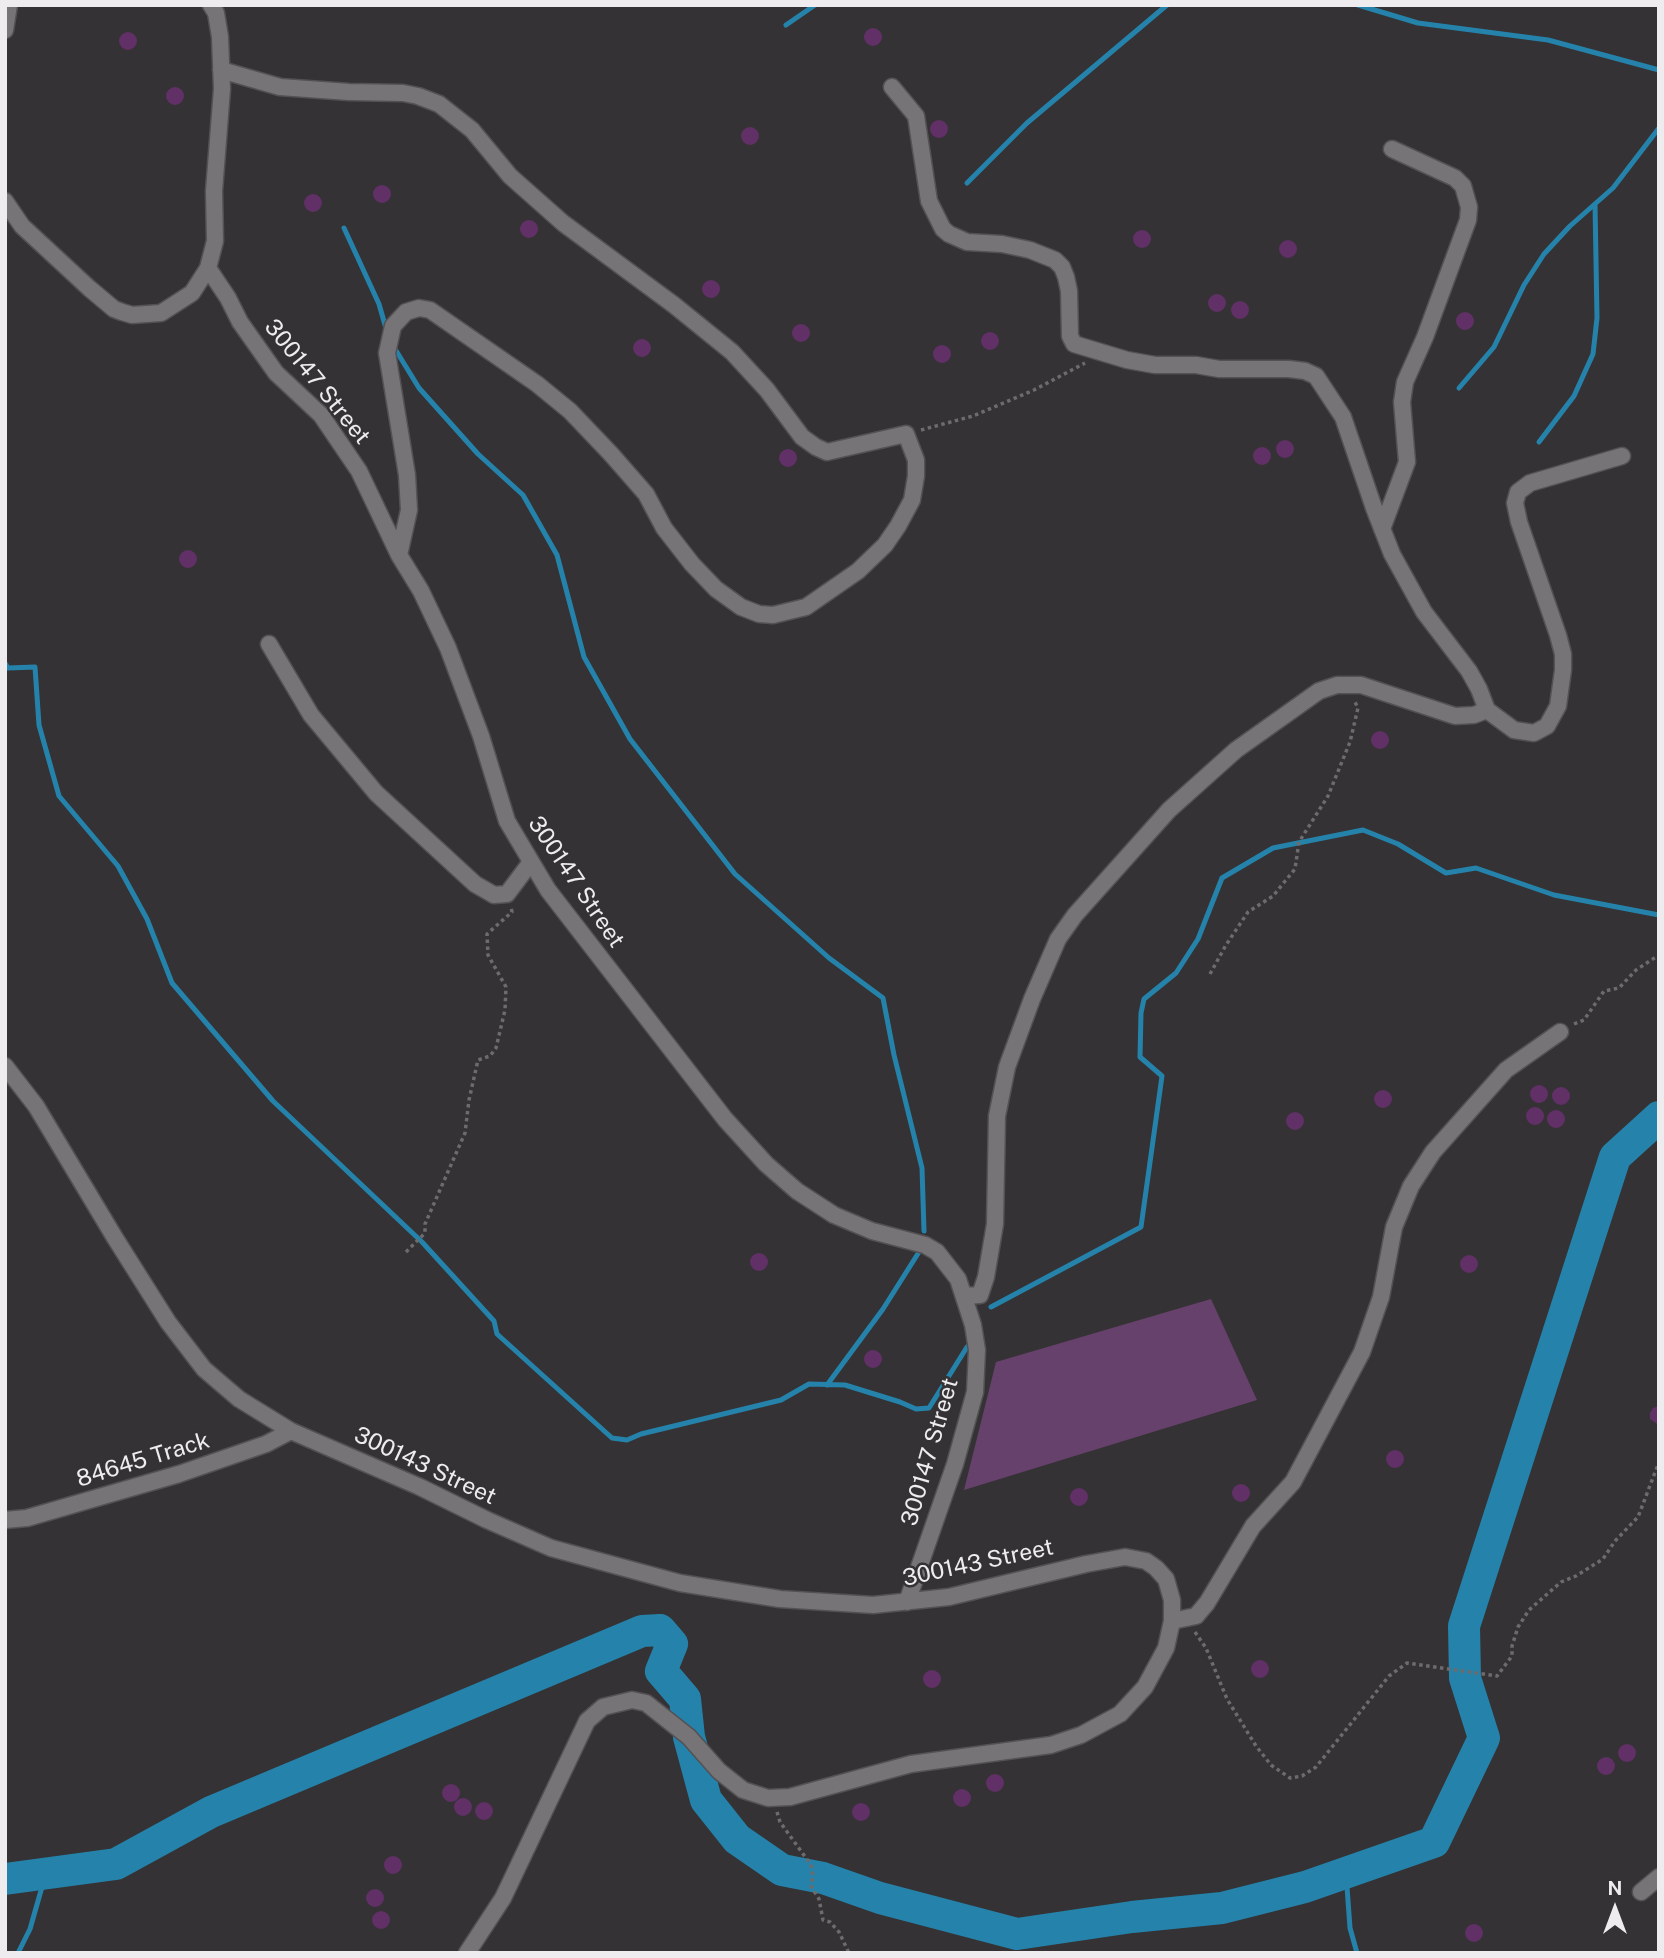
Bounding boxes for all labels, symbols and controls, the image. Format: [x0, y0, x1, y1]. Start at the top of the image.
street label: 300147 Street [258, 314, 376, 450]
street label: 300147 Street [522, 811, 630, 953]
street label: 300147 Street [896, 1375, 964, 1529]
street label: 300143 Street [350, 1421, 500, 1511]
street label: 84645 Track [73, 1427, 213, 1493]
street label: 300143 Street [900, 1534, 1056, 1592]
north arrow [1580, 1874, 1650, 1944]
text: N [1608, 1877, 1622, 1899]

